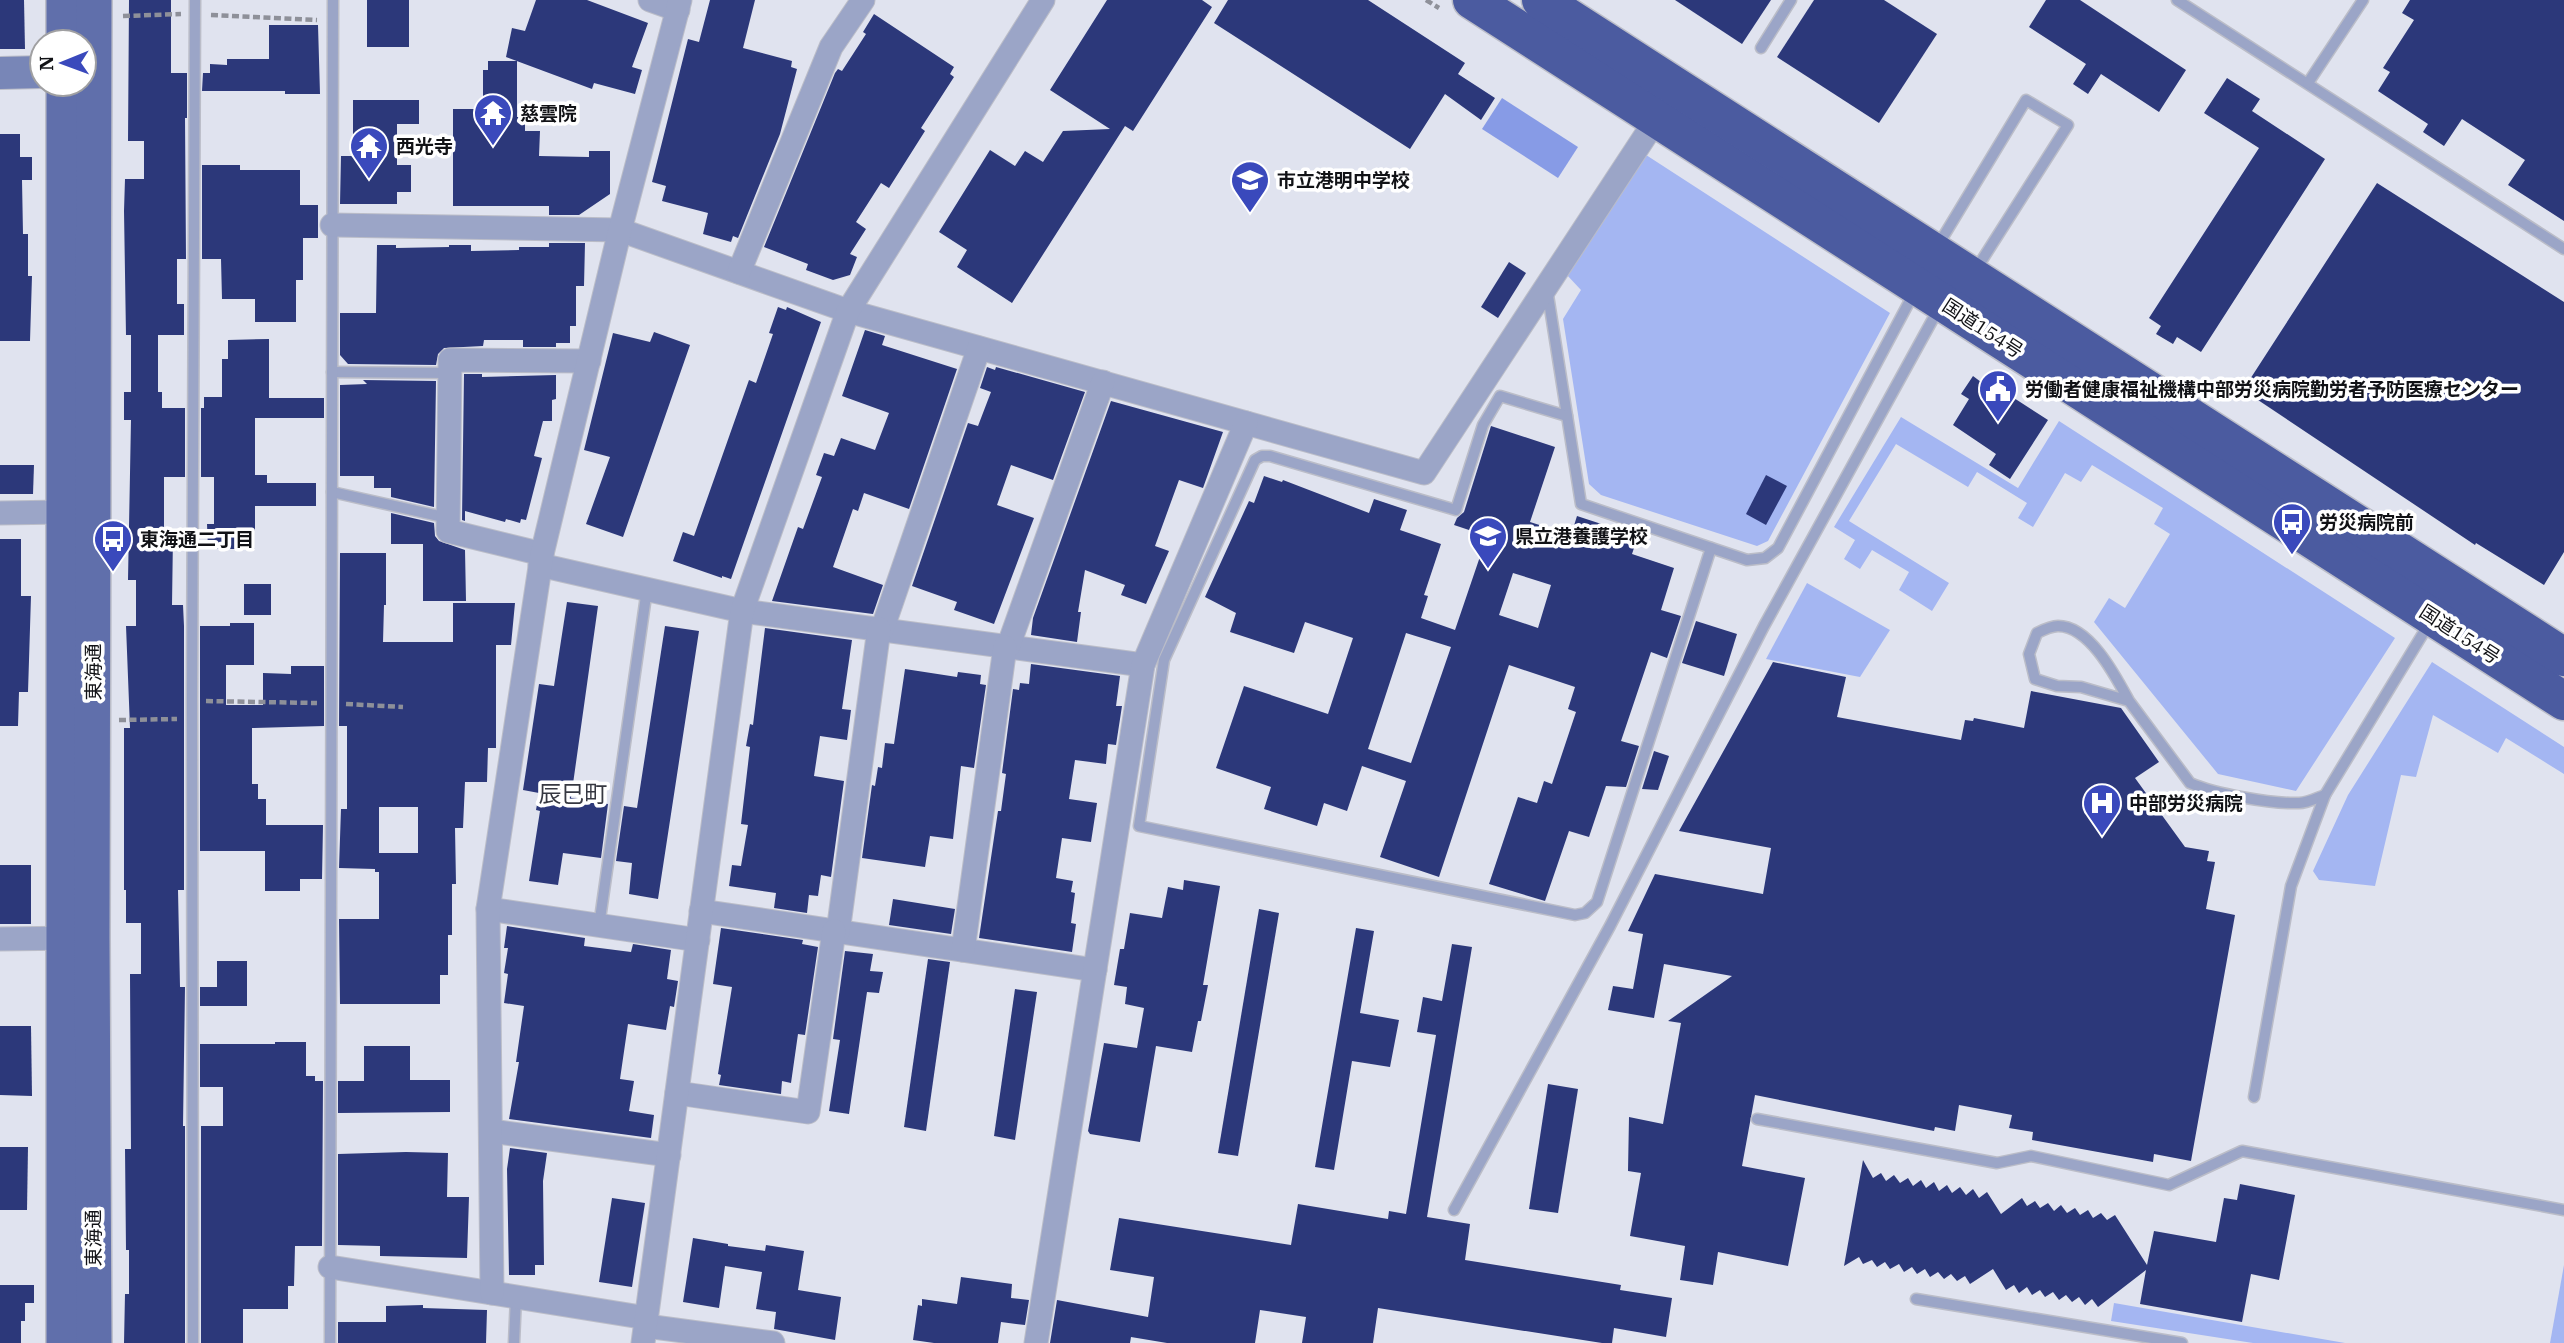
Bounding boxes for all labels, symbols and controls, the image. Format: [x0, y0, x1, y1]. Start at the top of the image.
north arrow [28, 28, 98, 98]
text: N [34, 56, 58, 71]
temple icon: 慈雲院 [472, 92, 514, 147]
place label: 慈雲院 [520, 101, 577, 125]
temple icon: 西光寺 [348, 125, 390, 180]
place label: 西光寺 [396, 134, 453, 158]
school or university icon: 市立港明中学校 [1229, 159, 1271, 214]
place label: 市立港明中学校 [1277, 168, 1410, 192]
street label: 国道154号 [1938, 293, 2028, 363]
public building icon: 労働者健康福祉機構中部労災病院勤労者予防医療センター [1977, 368, 2019, 423]
place label: 労働者健康福祉機構中部労災病院勤労者予防医療センター [2025, 377, 2519, 401]
bus stop icon: 労災病院前 [2271, 501, 2313, 556]
place label: 労災病院前 [2319, 510, 2414, 534]
school or university icon: 県立港養護学校 [1467, 515, 1509, 570]
bus stop icon: 東海通二丁目 [92, 518, 134, 573]
place label: 県立港養護学校 [1515, 524, 1648, 548]
place label: 東海通二丁目 [140, 527, 254, 551]
street label: 国道154号 [2415, 599, 2505, 669]
street label: 東海通 [81, 643, 105, 701]
district label: 辰巳町 [539, 778, 608, 808]
hospital icon: 中部労災病院 [2081, 782, 2123, 837]
place label: 中部労災病院 [2129, 791, 2243, 815]
street label: 東海通 [81, 1209, 105, 1267]

